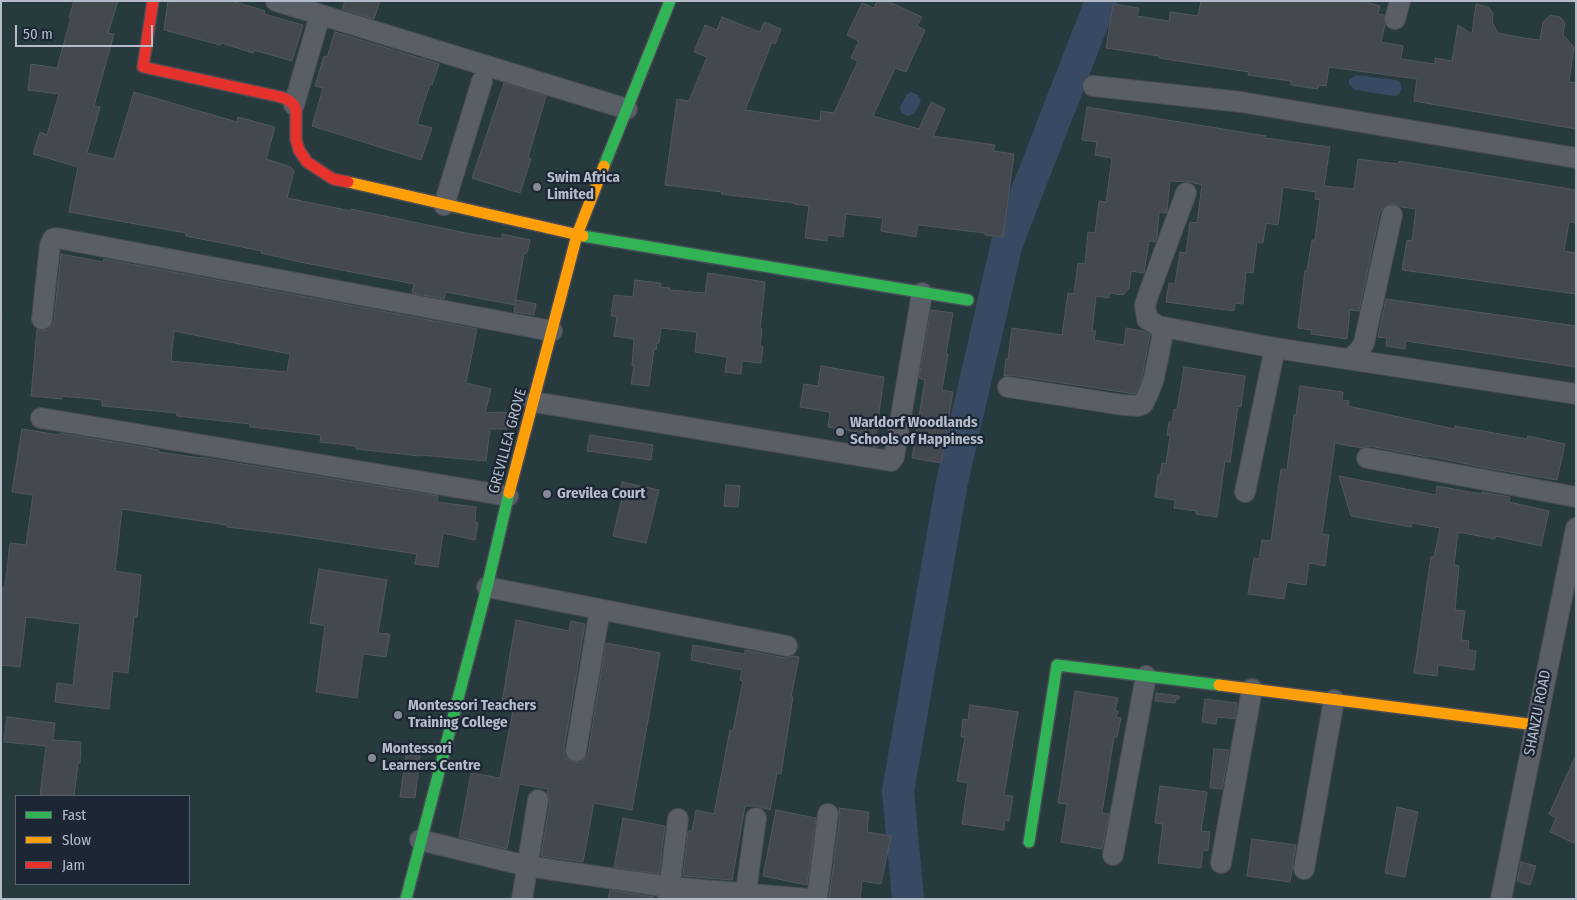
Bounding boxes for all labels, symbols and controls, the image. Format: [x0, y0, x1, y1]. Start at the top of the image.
scale bar [18, 15, 155, 47]
text: 50 m [23, 25, 53, 43]
place label: Swim Africa Limited [547, 169, 620, 204]
marker: Swim Africa Limited [531, 181, 543, 193]
street label: GREVILLEA GROVE [485, 387, 531, 495]
place label: Warldorf Woodlands Schools of Happiness [850, 414, 983, 449]
marker: Warldorf Woodlands Schools of Happiness [834, 426, 846, 438]
place label: Grevilea Court [557, 485, 646, 503]
marker: Grevilea Court [541, 488, 553, 500]
street label: SHANZU ROAD [1521, 669, 1555, 757]
place label: Montessori Teachers Training College [408, 697, 536, 732]
marker: Montessori Teachers Training College [392, 709, 404, 721]
place label: Montessori Learners Centre [382, 740, 481, 775]
marker: Montessori Learners Centre [366, 752, 378, 764]
legend [15, 795, 190, 885]
text: Fast [62, 806, 86, 824]
text: Slow [62, 831, 91, 849]
text: Jam [62, 856, 85, 874]

